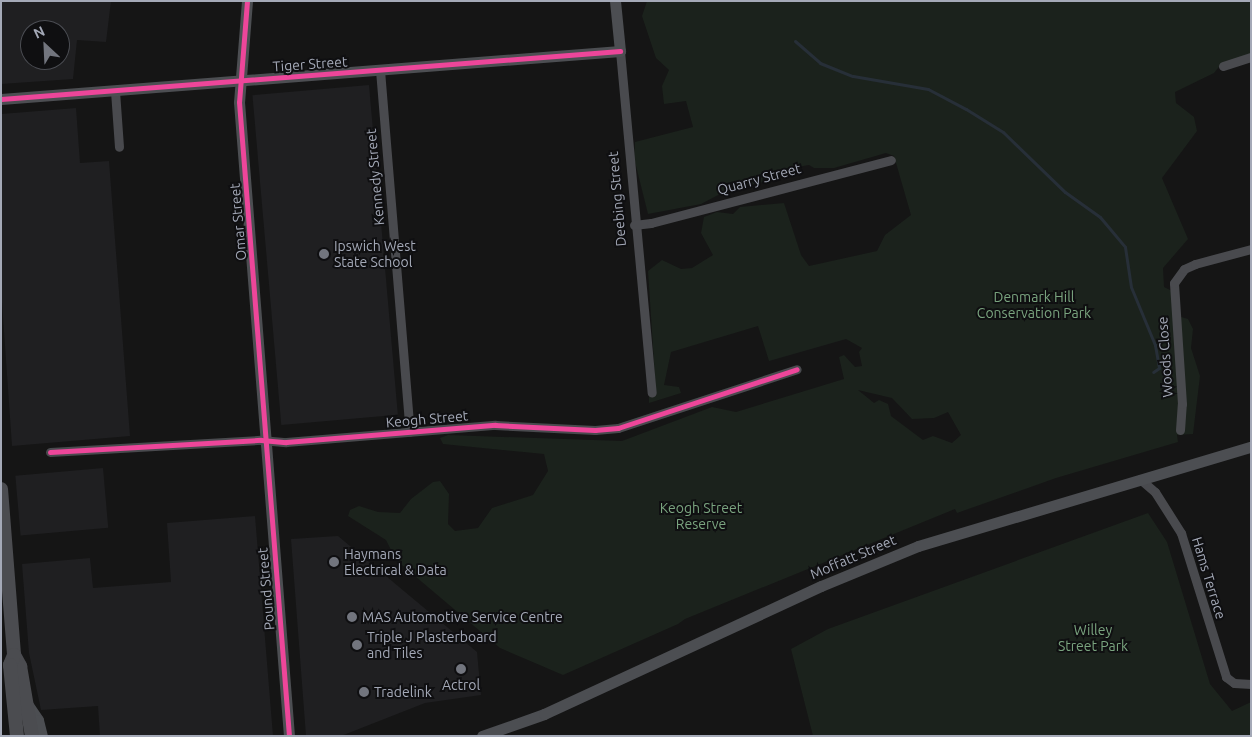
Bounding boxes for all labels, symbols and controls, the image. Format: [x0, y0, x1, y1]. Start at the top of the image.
north arrow [20, 20, 70, 70]
text: N [31, 23, 47, 42]
street label: Tiger Street [272, 53, 348, 75]
street label: Kennedy Street [362, 128, 388, 226]
street label: Deebing Street [604, 151, 630, 247]
street label: Quarry Street [715, 160, 803, 198]
street label: Omar Street [226, 183, 250, 261]
place label: Ipswich West State School [334, 238, 416, 270]
marker: Ipswich West State School [318, 248, 330, 260]
park label: Denmark Hill Conservation Park [977, 289, 1091, 322]
street label: Woods Close [1154, 316, 1176, 398]
street label: Keogh Street [385, 407, 469, 431]
park label: Keogh Street Reserve [660, 500, 742, 532]
street label: Moffatt Street [808, 531, 898, 583]
street label: Hams Terrace [1189, 535, 1229, 621]
place label: Haymans Electrical & Data [344, 546, 447, 578]
street label: Pound Street [254, 547, 278, 631]
marker: Haymans Electrical & Data [328, 556, 340, 568]
place label: MAS Automotive Service Centre [362, 609, 563, 625]
marker: MAS Automotive Service Centre [346, 611, 358, 623]
park label: Willey Street Park [1058, 622, 1128, 654]
place label: Triple J Plasterboard and Tiles [367, 629, 497, 662]
marker: Triple J Plasterboard and Tiles [351, 639, 363, 651]
marker: Actrol [455, 663, 467, 675]
place label: Actrol [442, 677, 480, 693]
place label: Tradelink [374, 684, 432, 700]
marker: Tradelink [358, 686, 370, 698]

